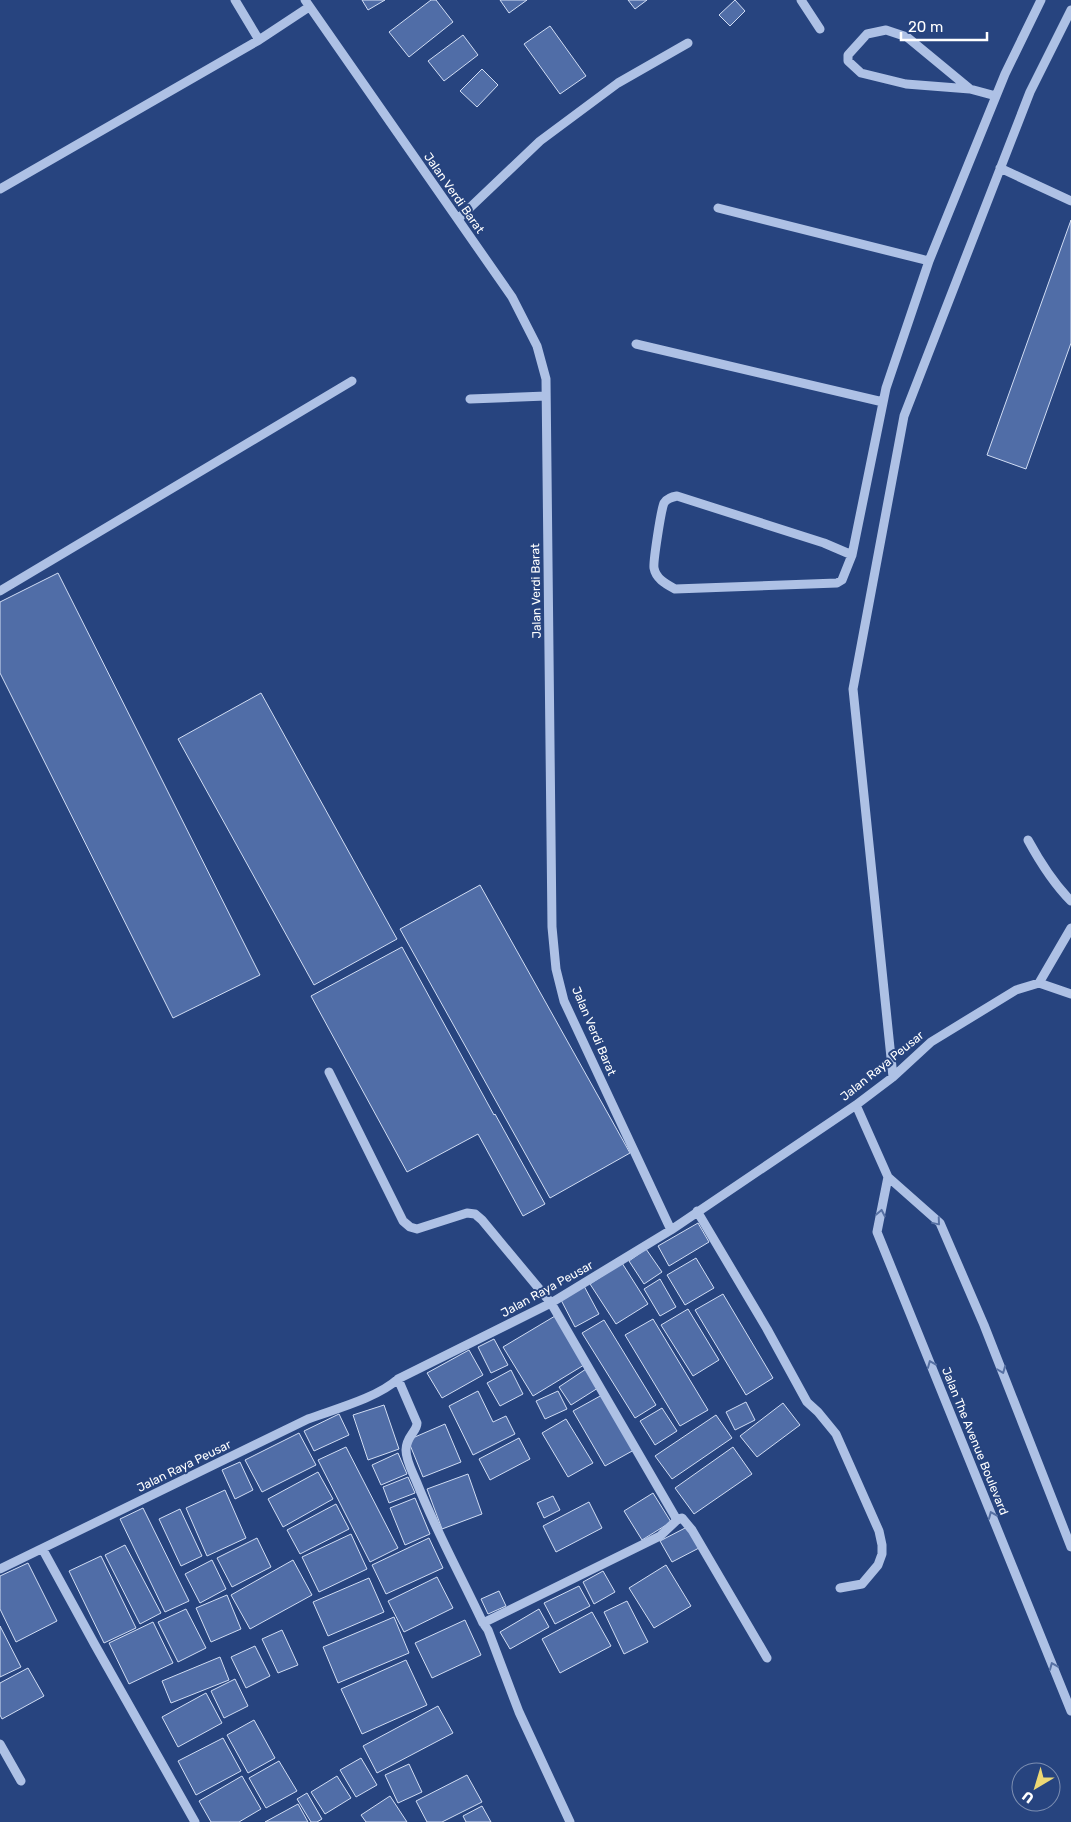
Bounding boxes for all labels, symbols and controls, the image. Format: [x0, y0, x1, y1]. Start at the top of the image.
scale bar [901, 10, 987, 42]
text: 20 m [908, 18, 943, 36]
street label: Jalan Verdi Barat [421, 150, 487, 236]
street label: Jalan Verdi Barat [528, 543, 544, 639]
street label: Jalan Verdi Barat [569, 984, 619, 1078]
street label: Jalan Raya Peusar [838, 1028, 927, 1104]
one-way arrow [876, 1208, 886, 1217]
one-way arrow [931, 1216, 939, 1225]
street label: Jalan Raya Peusar [499, 1258, 596, 1320]
one-way arrow [927, 1360, 937, 1369]
street label: Jalan The Avenue Boulevard [939, 1365, 1011, 1517]
one-way arrow [996, 1365, 1006, 1374]
street label: Jalan Raya Peusar [135, 1437, 234, 1495]
one-way arrow [988, 1511, 998, 1520]
one-way arrow [1048, 1662, 1059, 1671]
north arrow [1011, 1762, 1061, 1812]
text: U [1019, 1787, 1038, 1807]

